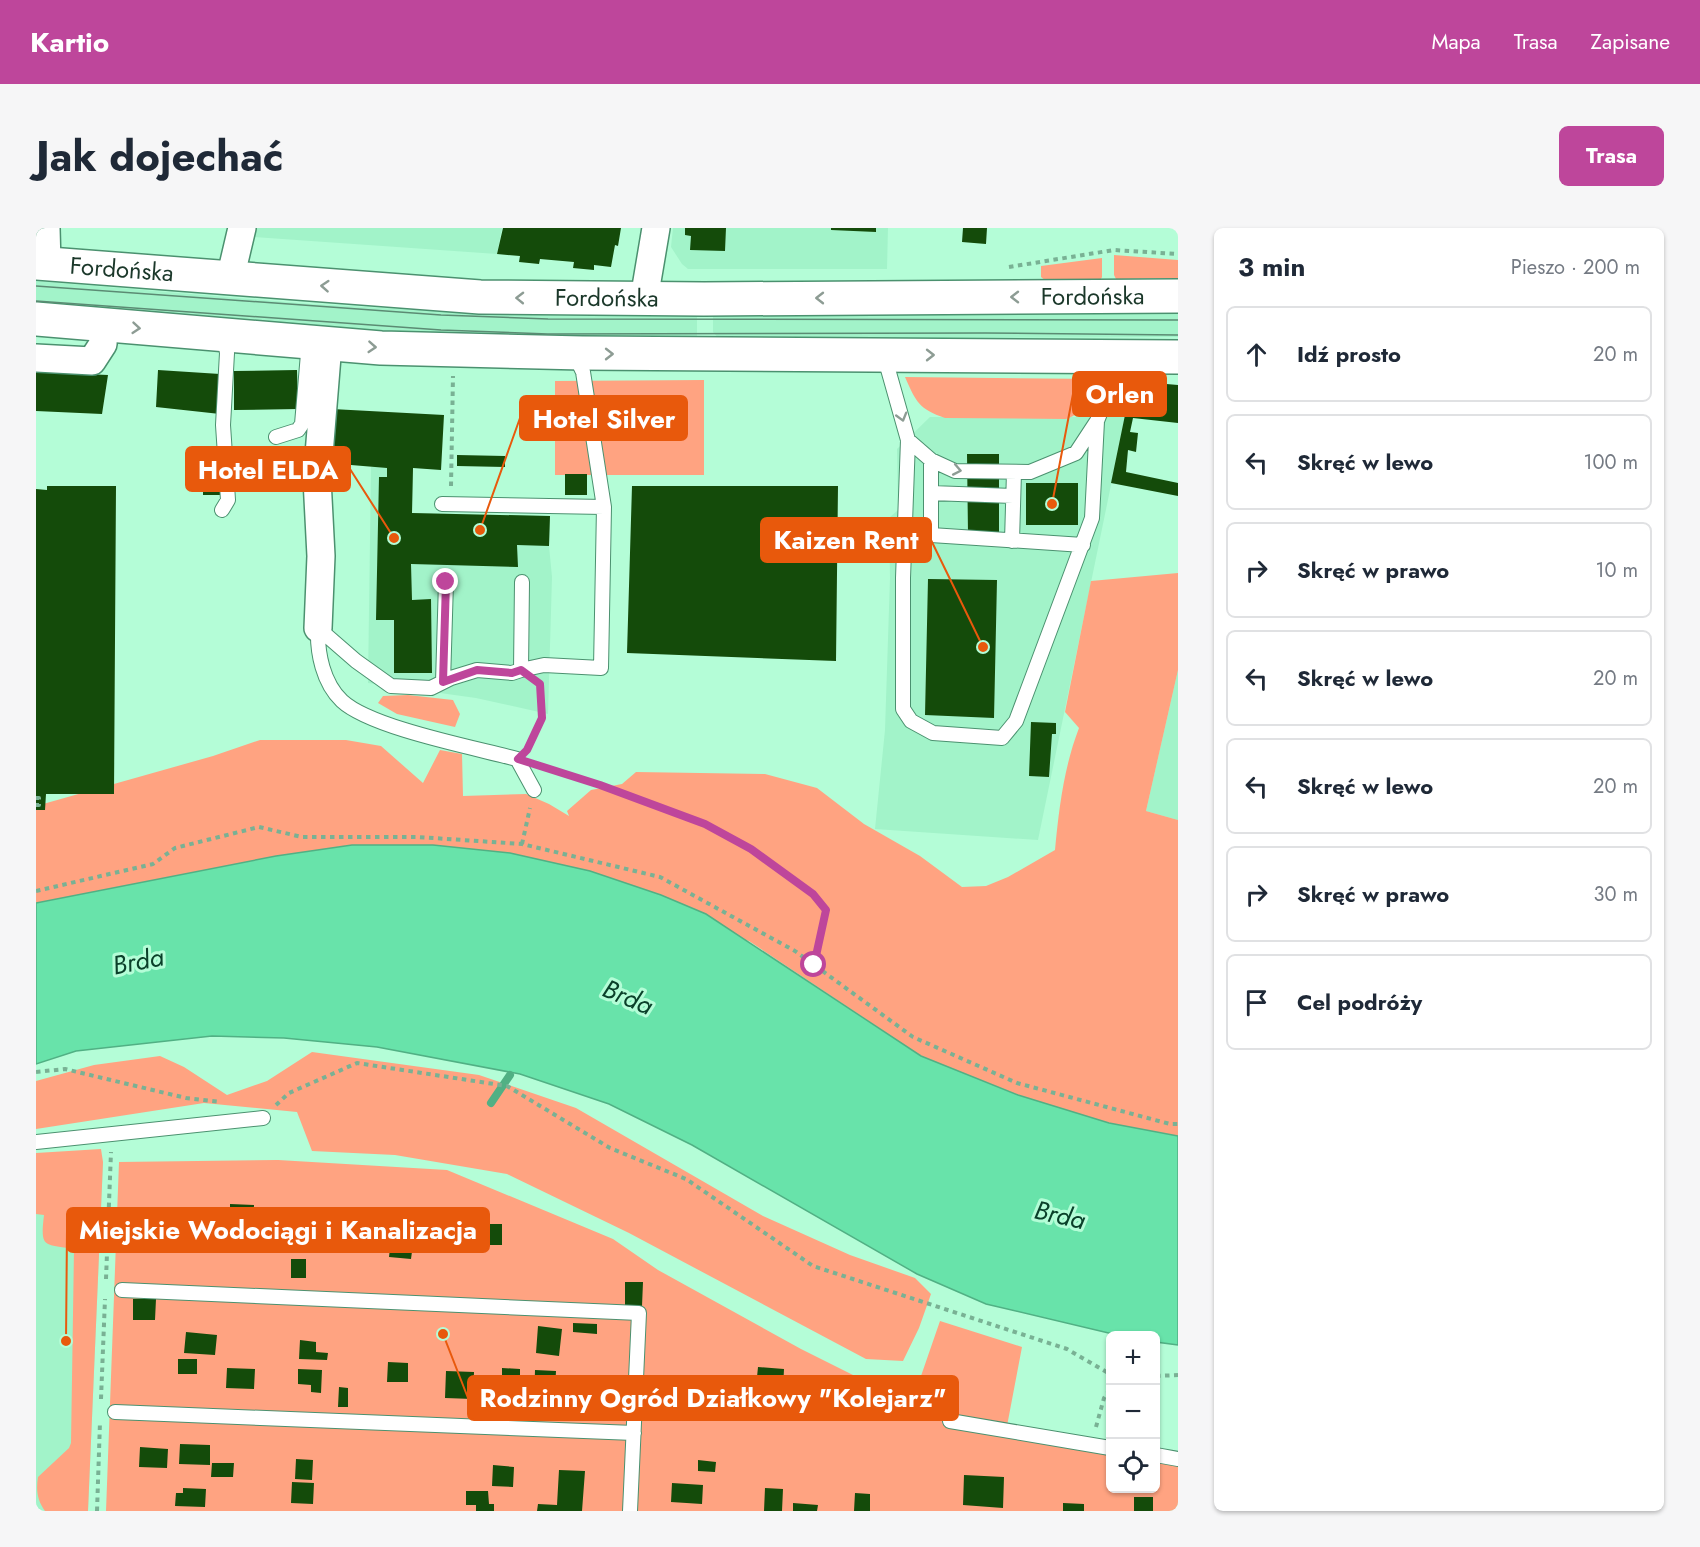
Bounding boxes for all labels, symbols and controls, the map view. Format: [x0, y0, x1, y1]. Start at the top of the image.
text: Kartio [30, 22, 109, 63]
text: Mapa [1431, 27, 1481, 57]
text: Trasa [1514, 27, 1558, 57]
text: Zapisane [1591, 27, 1670, 57]
text: Jak dojechać [36, 126, 284, 187]
button: Trasa [1559, 126, 1664, 186]
street label: Fordońska [69, 248, 175, 290]
text: 3 min [1238, 248, 1305, 286]
text: Pieszo · 200 m [1511, 253, 1640, 282]
street label: Fordońska [1041, 278, 1145, 314]
one-way arrow [320, 280, 329, 293]
street label: Fordońska [555, 280, 659, 316]
one-way arrow [1010, 291, 1019, 303]
one-way arrow [515, 292, 524, 304]
one-way arrow [815, 292, 824, 304]
one-way arrow [132, 321, 141, 334]
icon: ahead [1240, 338, 1273, 371]
text: Idź prosto [1297, 338, 1401, 370]
one-way arrow [368, 340, 377, 353]
text: 20 m [1593, 340, 1638, 369]
one-way arrow [605, 348, 614, 360]
one-way arrow [926, 349, 935, 361]
callout: Orlen [1073, 372, 1166, 416]
text: Orlen [1086, 375, 1154, 413]
callout: Hotel Silver [520, 396, 687, 440]
text: Hotel Silver [532, 400, 676, 438]
one-way arrow [895, 412, 907, 422]
icon: left [1240, 446, 1273, 479]
text: Skręć w lewo [1297, 446, 1433, 478]
callout: Hotel ELDA [186, 447, 350, 491]
text: 100 m [1583, 448, 1638, 477]
text: Hotel ELDA [198, 451, 339, 489]
one-way arrow [952, 463, 962, 476]
callout: Kaizen Rent [761, 518, 931, 562]
text: Kaizen Rent [773, 521, 919, 559]
icon: right [1240, 554, 1273, 587]
text: Skręć w prawo [1297, 554, 1449, 586]
text: 10 m [1595, 556, 1638, 585]
route end [432, 568, 458, 594]
icon: left [1240, 662, 1273, 695]
text: Skręć w lewo [1297, 662, 1433, 694]
text: 20 m [1593, 664, 1638, 693]
icon: left [1240, 770, 1273, 803]
text: Skręć w lewo [1297, 770, 1433, 802]
text: 20 m [1593, 772, 1638, 801]
icon: right [1240, 878, 1273, 911]
text: Skręć w prawo [1297, 878, 1449, 910]
text: 30 m [1593, 880, 1638, 909]
water label: Brda [109, 937, 168, 985]
route start [800, 951, 826, 977]
water label: Brda [597, 969, 660, 1025]
icon: arrive [1240, 986, 1273, 1019]
text: Cel podróży [1297, 986, 1422, 1018]
water label: Brda [1031, 1191, 1090, 1239]
callout: Miejskie Wodociągi i Kanalizacja [67, 1208, 489, 1252]
text: Miejskie Wodociągi i Kanalizacja [79, 1211, 477, 1249]
map controls [1106, 1331, 1160, 1493]
button: + [1106, 1331, 1160, 1385]
callout: Rodzinny Ogród Działkowy "Kolejarz" [468, 1376, 958, 1420]
text: Rodzinny Ogród Działkowy "Kolejarz" [480, 1379, 946, 1417]
button: − [1106, 1385, 1160, 1439]
button: locate [1106, 1439, 1160, 1493]

